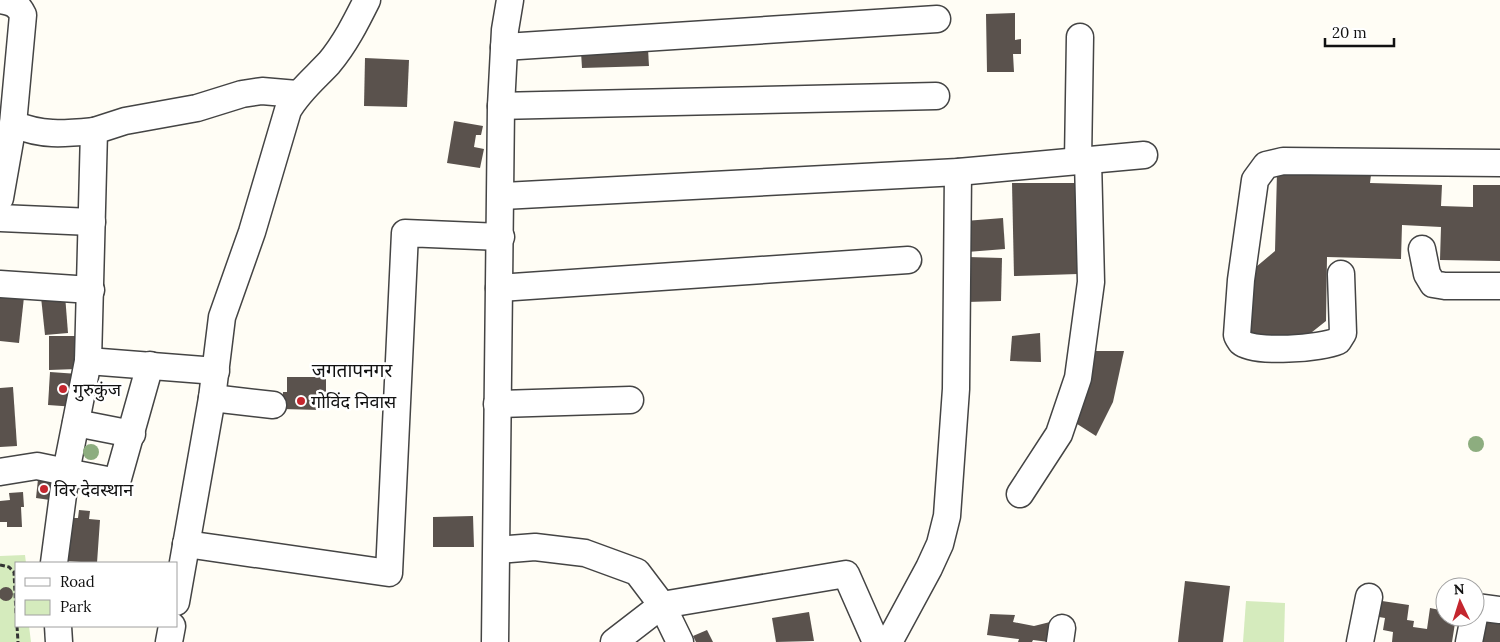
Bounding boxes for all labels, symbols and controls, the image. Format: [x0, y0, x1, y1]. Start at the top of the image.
scale bar [1325, 15, 1394, 47]
text: 20 m [1332, 23, 1367, 42]
district label: जगतापनगर [312, 358, 393, 382]
place label: गुरुकुंज [73, 378, 122, 402]
marker: गुरुकुंज [57, 383, 69, 395]
place label: गोविंद निवास [311, 390, 397, 413]
marker: गोविंद निवास [295, 395, 307, 407]
place label: विर देवस्थान [54, 478, 134, 501]
marker: विर देवस्थान [38, 483, 50, 495]
legend [15, 562, 178, 627]
text: Road [60, 572, 95, 591]
north arrow [1435, 577, 1485, 627]
text: N [1453, 580, 1465, 598]
text: Park [60, 597, 91, 616]

